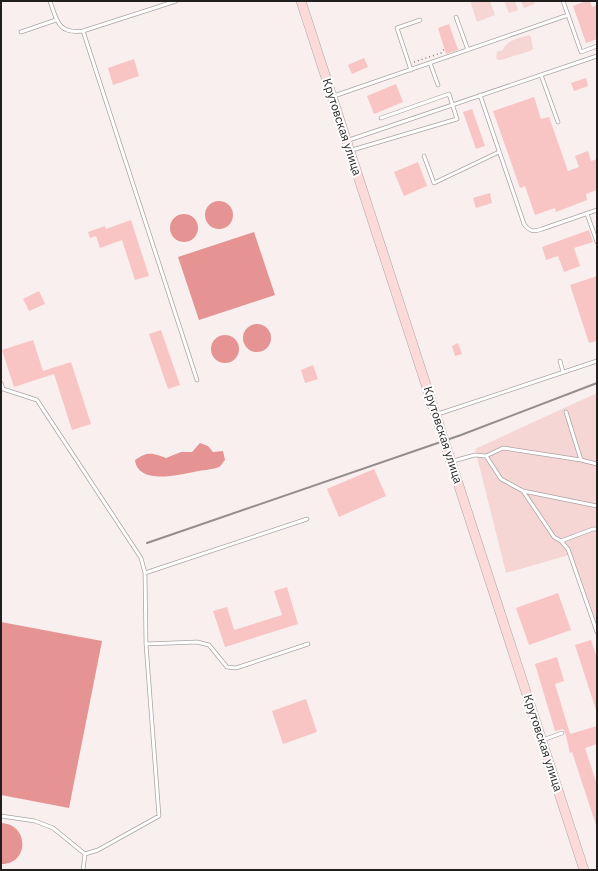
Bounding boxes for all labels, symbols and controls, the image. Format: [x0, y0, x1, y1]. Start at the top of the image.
street label: Крутовская улица [320, 76, 365, 178]
street label: Крутовская улица [421, 384, 466, 486]
street label: Крутовская улица [521, 692, 566, 794]

